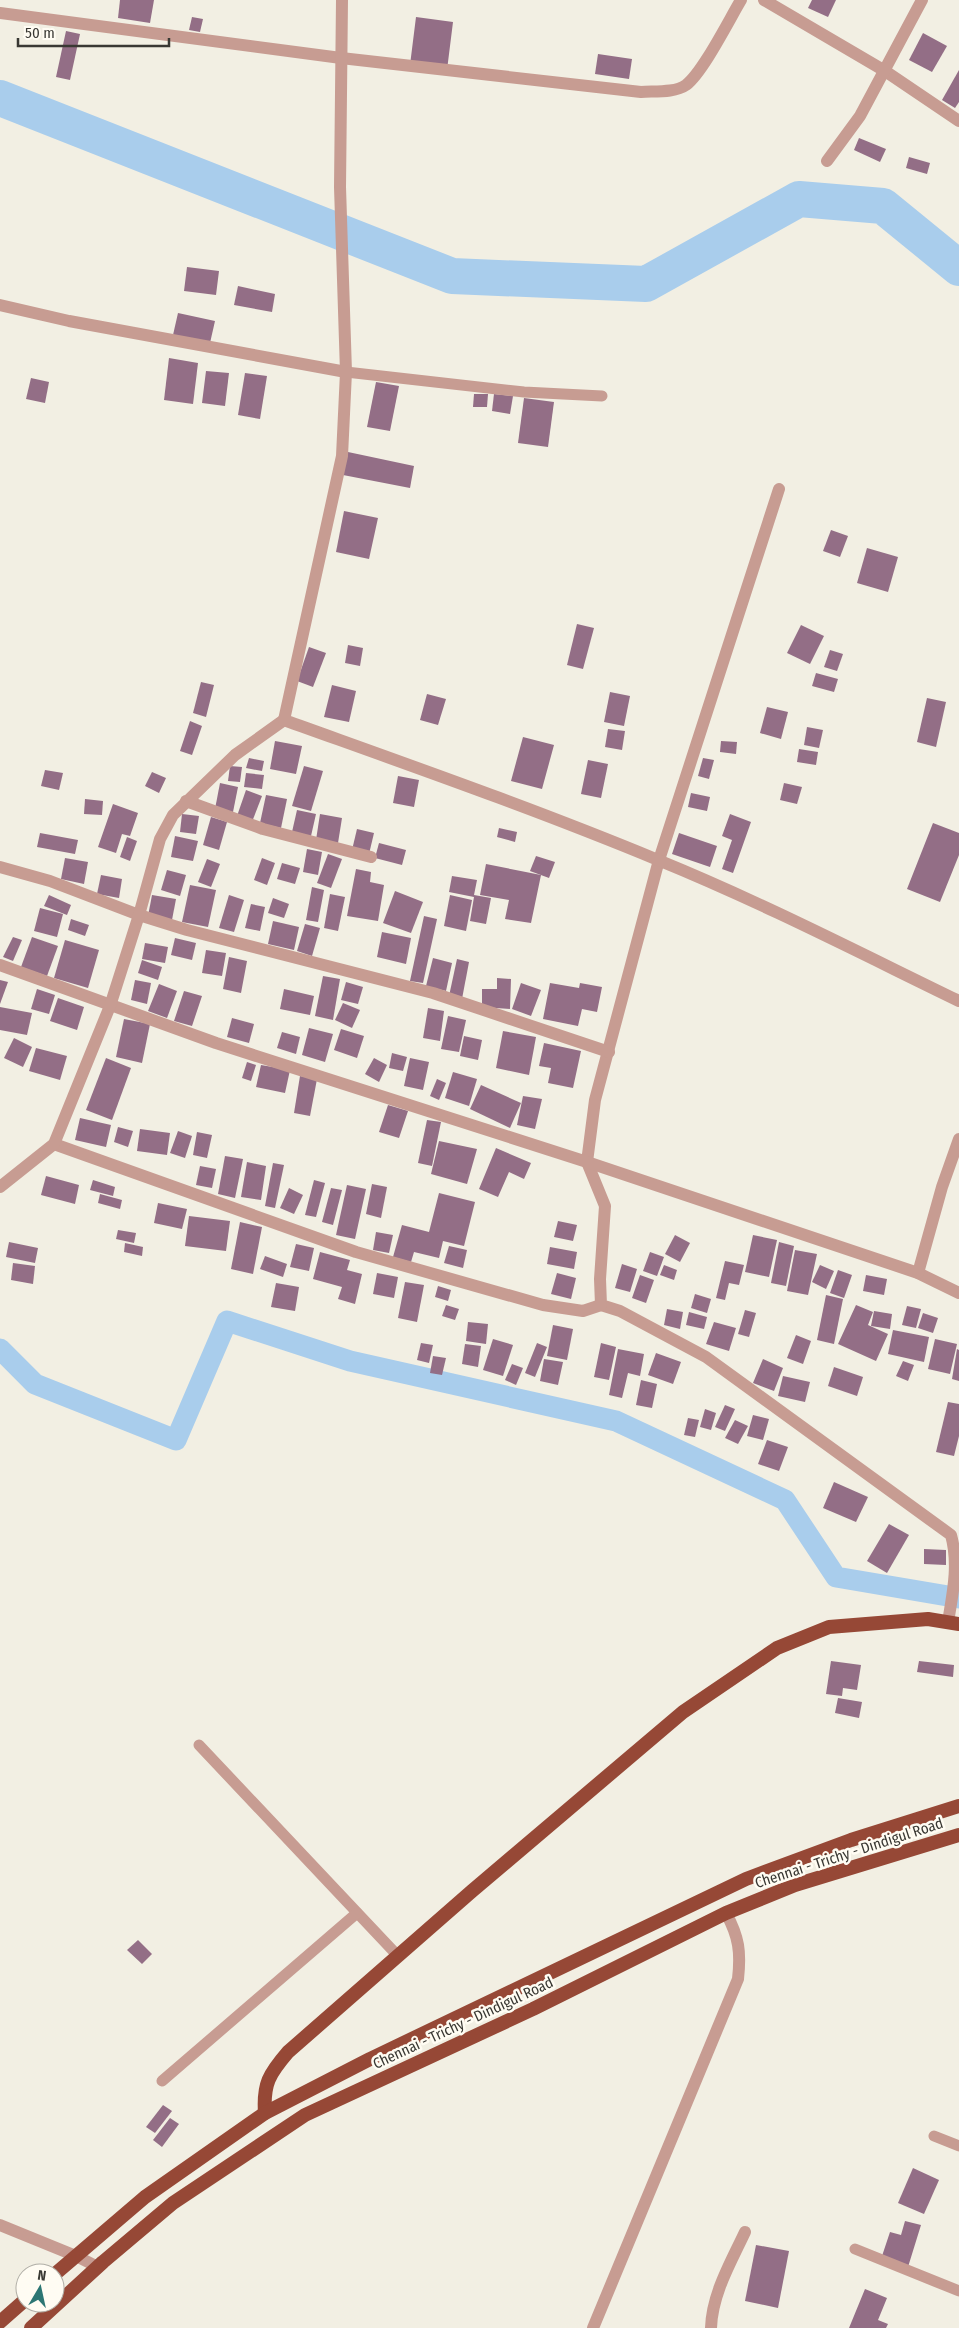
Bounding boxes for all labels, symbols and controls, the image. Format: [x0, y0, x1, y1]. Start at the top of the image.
scale bar [18, 15, 169, 47]
text: 50 m [25, 24, 55, 42]
street label: Chennai - Trichy - Dindigul Road [753, 1814, 945, 1892]
street label: Chennai - Trichy - Dindigul Road [370, 1973, 556, 2073]
north arrow [15, 2263, 65, 2313]
text: N [36, 2267, 47, 2285]

